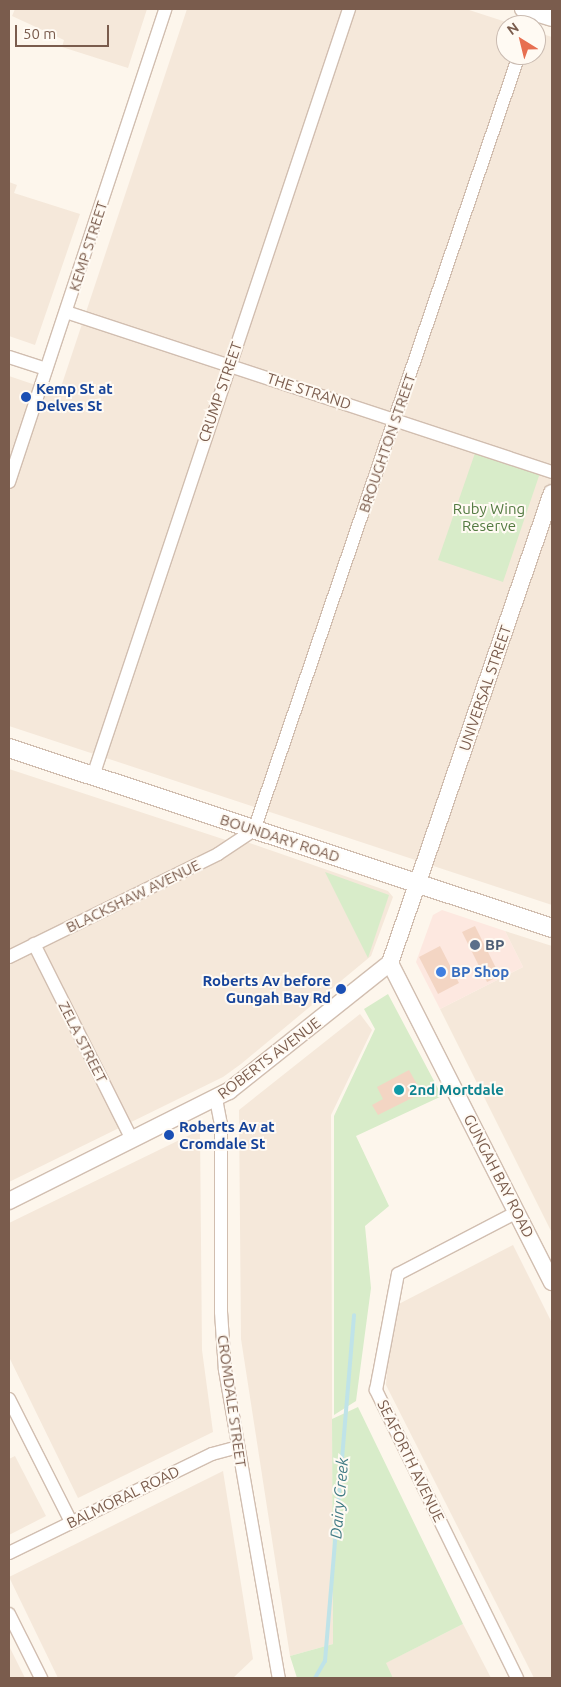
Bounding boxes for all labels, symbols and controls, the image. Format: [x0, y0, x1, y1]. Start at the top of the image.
scale bar [18, 15, 111, 47]
north arrow [496, 15, 546, 65]
text: N [504, 19, 522, 38]
text: 50 m [23, 25, 56, 42]
street label: KEMP STREET [65, 199, 111, 293]
street label: CRUMP STREET [194, 339, 246, 445]
street label: THE STRAND [265, 369, 353, 413]
street label: BROUGHTON STREET [355, 371, 419, 515]
place label: Kemp St at Delves St [36, 379, 113, 414]
marker: Kemp St at Delves St [20, 391, 32, 403]
park label: Ruby Wing Reserve [453, 499, 525, 534]
street label: UNIVERSAL STREET [455, 623, 515, 753]
street label: BOUNDARY ROAD [218, 810, 342, 866]
street label: BLACKSHAW AVENUE [63, 856, 203, 936]
place label: BP [485, 936, 504, 954]
marker: BP [469, 939, 481, 951]
place label: BP Shop [451, 963, 509, 981]
marker: BP Shop [435, 966, 447, 978]
place label: Roberts Av before Gungah Bay Rd [202, 971, 331, 1006]
marker: Roberts Av before Gungah Bay Rd [335, 983, 347, 995]
street label: ZELA STREET [55, 998, 111, 1086]
street label: ROBERTS AVENUE [214, 1013, 324, 1103]
place label: 2nd Mortdale [409, 1081, 504, 1099]
marker: 2nd Mortdale [393, 1084, 405, 1096]
street label: GUNGAH BAY ROAD [460, 1111, 538, 1241]
place label: Roberts Av at Cromdale St [179, 1117, 275, 1152]
marker: Roberts Av at Cromdale St [163, 1129, 175, 1141]
street label: CROMDALE STREET [214, 1334, 250, 1468]
street label: SEAFORTH AVENUE [374, 1397, 448, 1525]
water label: Dairy Creek [326, 1456, 352, 1540]
street label: BALMORAL ROAD [64, 1462, 182, 1532]

